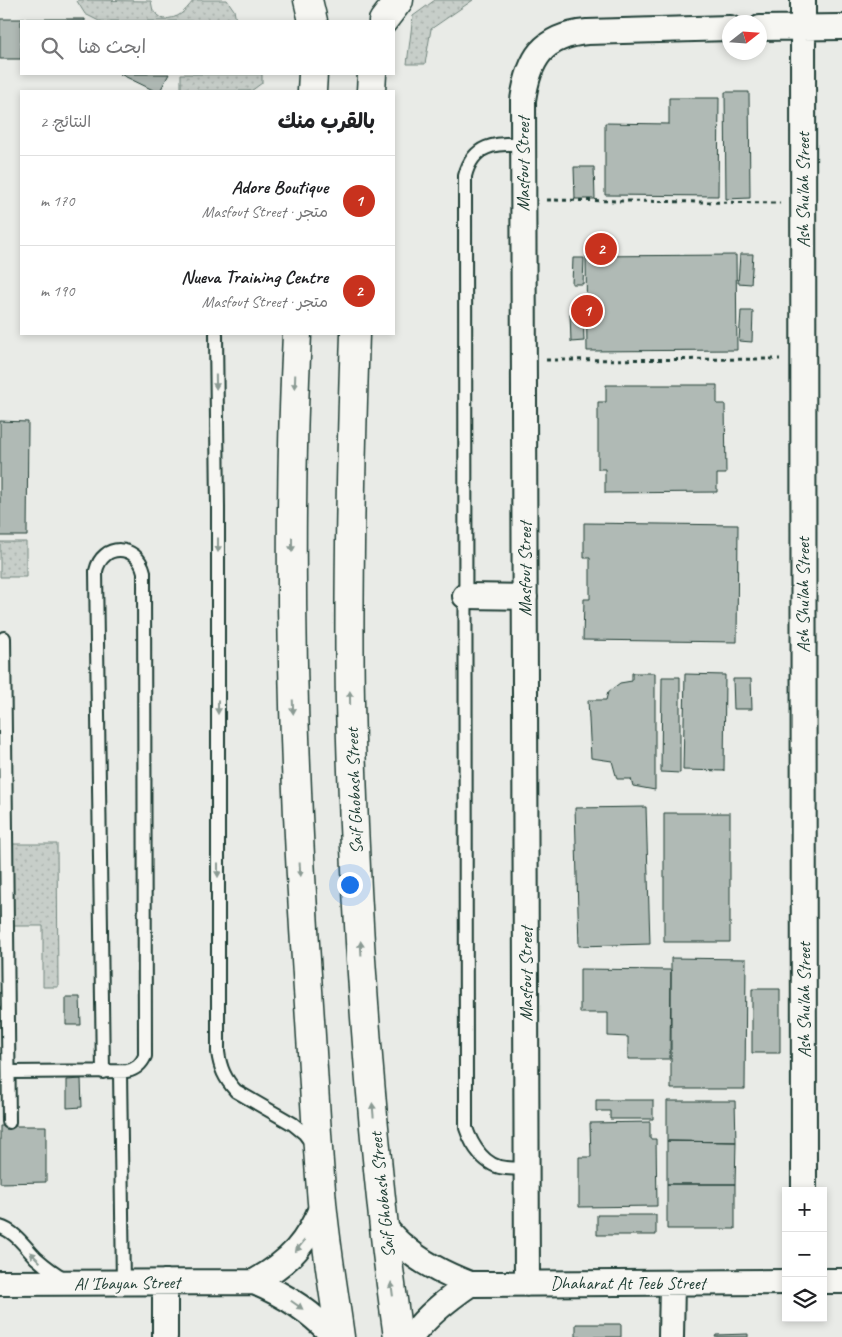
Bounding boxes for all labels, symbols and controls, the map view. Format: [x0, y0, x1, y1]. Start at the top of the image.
north arrow [722, 15, 767, 60]
search box [20, 20, 395, 75]
icon: search [38, 34, 66, 62]
text: ابحث هنا [78, 35, 146, 59]
text: بالقرب منك [278, 108, 375, 134]
text: النتائج: 2 [40, 112, 91, 132]
street label: Masfout Street [512, 114, 534, 211]
street label: Ash Shu'lah Street [792, 130, 814, 248]
text: Adore Boutique [232, 175, 328, 199]
text: 170 m [40, 191, 74, 211]
text: 1 [355, 191, 363, 211]
text: متجر · Masfout Street [202, 202, 328, 222]
pin: 2 [585, 230, 617, 268]
text: Nueva Training Centre [181, 265, 328, 289]
text: 190 m [40, 281, 74, 301]
text: 2 [355, 281, 363, 301]
text: متجر · Masfout Street [202, 292, 328, 312]
pin: 1 [571, 292, 603, 330]
one-way arrow [213, 375, 221, 391]
one-way arrow [290, 375, 298, 391]
street label: Masfout Street [514, 519, 536, 616]
street label: Ash Shu'lah Street [792, 535, 814, 653]
one-way arrow [214, 537, 222, 553]
one-way arrow [288, 537, 296, 553]
one-way arrow [346, 690, 354, 706]
one-way arrow [214, 700, 222, 716]
one-way arrow [290, 700, 298, 716]
street label: Saif Ghobash Street [341, 726, 367, 854]
one-way arrow [214, 862, 222, 878]
one-way arrow [297, 862, 305, 878]
your location [337, 872, 363, 898]
street label: Masfout Street [515, 924, 537, 1021]
one-way arrow [357, 939, 365, 955]
street label: Ash Shu'lah Street [793, 940, 815, 1058]
one-way arrow [369, 1101, 377, 1117]
street label: Saif Ghobash Street [364, 1129, 400, 1259]
map controls [782, 1187, 827, 1322]
button: + [782, 1187, 827, 1232]
button: − [782, 1232, 827, 1277]
one-way arrow [294, 1239, 305, 1252]
one-way arrow [30, 1251, 42, 1263]
street label: Al 'Ibayan Street [74, 1271, 183, 1295]
street label: Dhaharat At Teeb Street [550, 1272, 709, 1294]
button: layers [782, 1277, 827, 1322]
one-way arrow [388, 1280, 396, 1296]
one-way arrow [291, 1300, 304, 1310]

